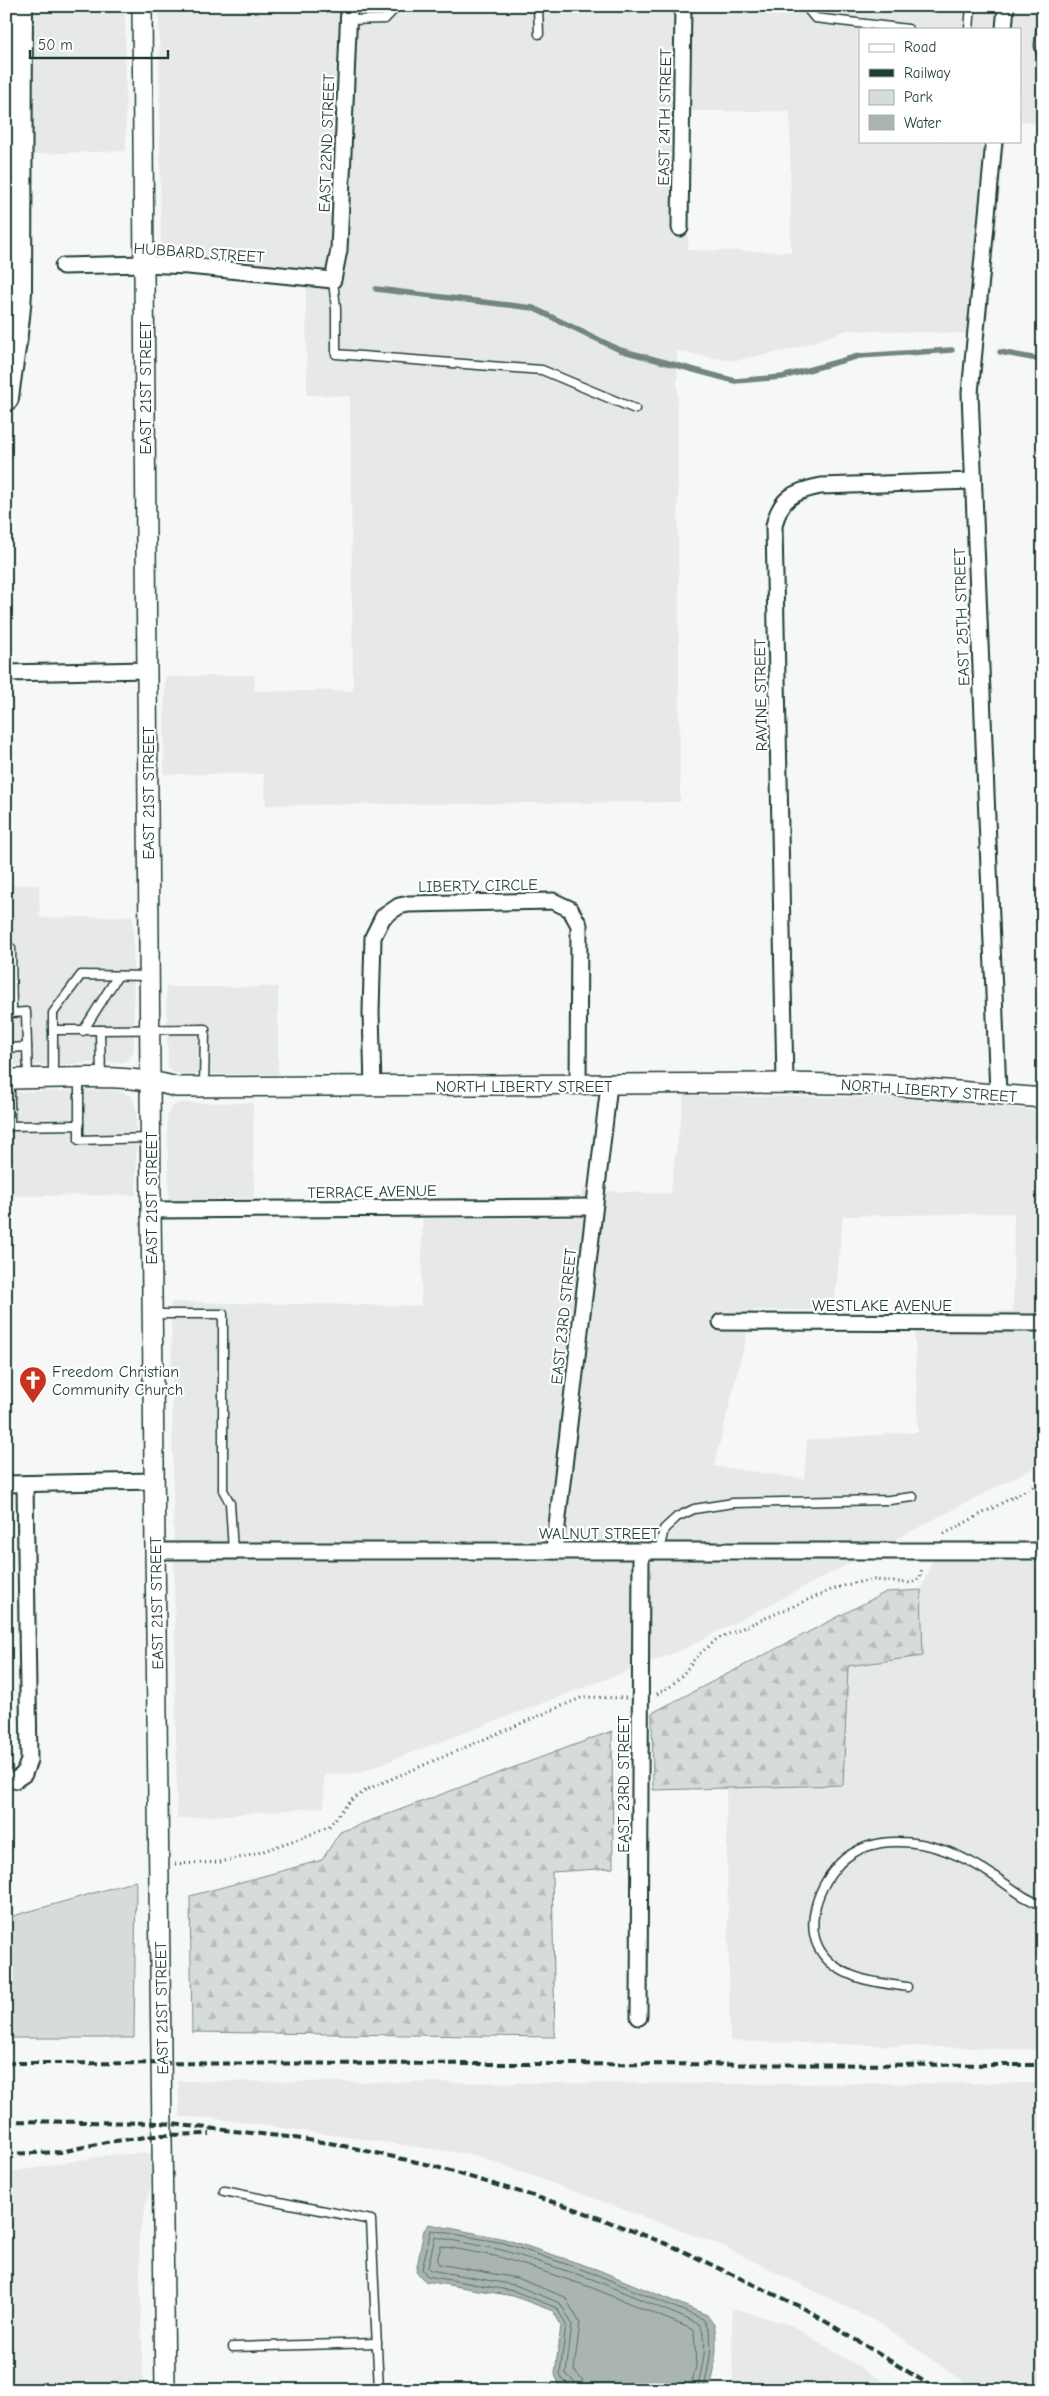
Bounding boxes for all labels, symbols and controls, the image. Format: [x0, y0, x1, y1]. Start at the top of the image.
scale bar [30, 28, 168, 60]
legend [859, 28, 1022, 142]
text: 50 m [38, 36, 73, 54]
text: Road [904, 38, 936, 56]
street label: EAST 24TH STREET [655, 48, 675, 186]
text: Railway [904, 64, 951, 82]
street label: EAST 22ND STREET [316, 73, 338, 213]
text: Park [904, 88, 933, 106]
text: Water [904, 114, 941, 132]
street label: HUBBARD STREET [133, 239, 266, 267]
street label: EAST 21ST STREET [137, 321, 155, 455]
street label: EAST 25TH STREET [951, 547, 973, 686]
street label: RAVINE STREET [751, 638, 771, 752]
street label: EAST 21ST STREET [140, 726, 158, 860]
street label: LIBERTY CIRCLE [418, 876, 538, 896]
street label: NORTH LIBERTY STREET [840, 1076, 1018, 1106]
street label: NORTH LIBERTY STREET [436, 1078, 613, 1096]
street label: EAST 21ST STREET [143, 1131, 161, 1265]
street label: TERRACE AVENUE [307, 1182, 437, 1202]
street label: EAST 23RD STREET [548, 1246, 580, 1385]
street label: WESTLAKE AVENUE [812, 1297, 952, 1315]
place label: Freedom Christian Community Church [52, 1363, 183, 1399]
church icon: Freedom Christian Community Church [18, 1365, 48, 1404]
street label: WALNUT STREET [539, 1525, 660, 1543]
street label: EAST 21ST STREET [147, 1536, 167, 1670]
street label: EAST 23RD STREET [615, 1715, 633, 1853]
street label: EAST 21ST STREET [152, 1941, 172, 2075]

